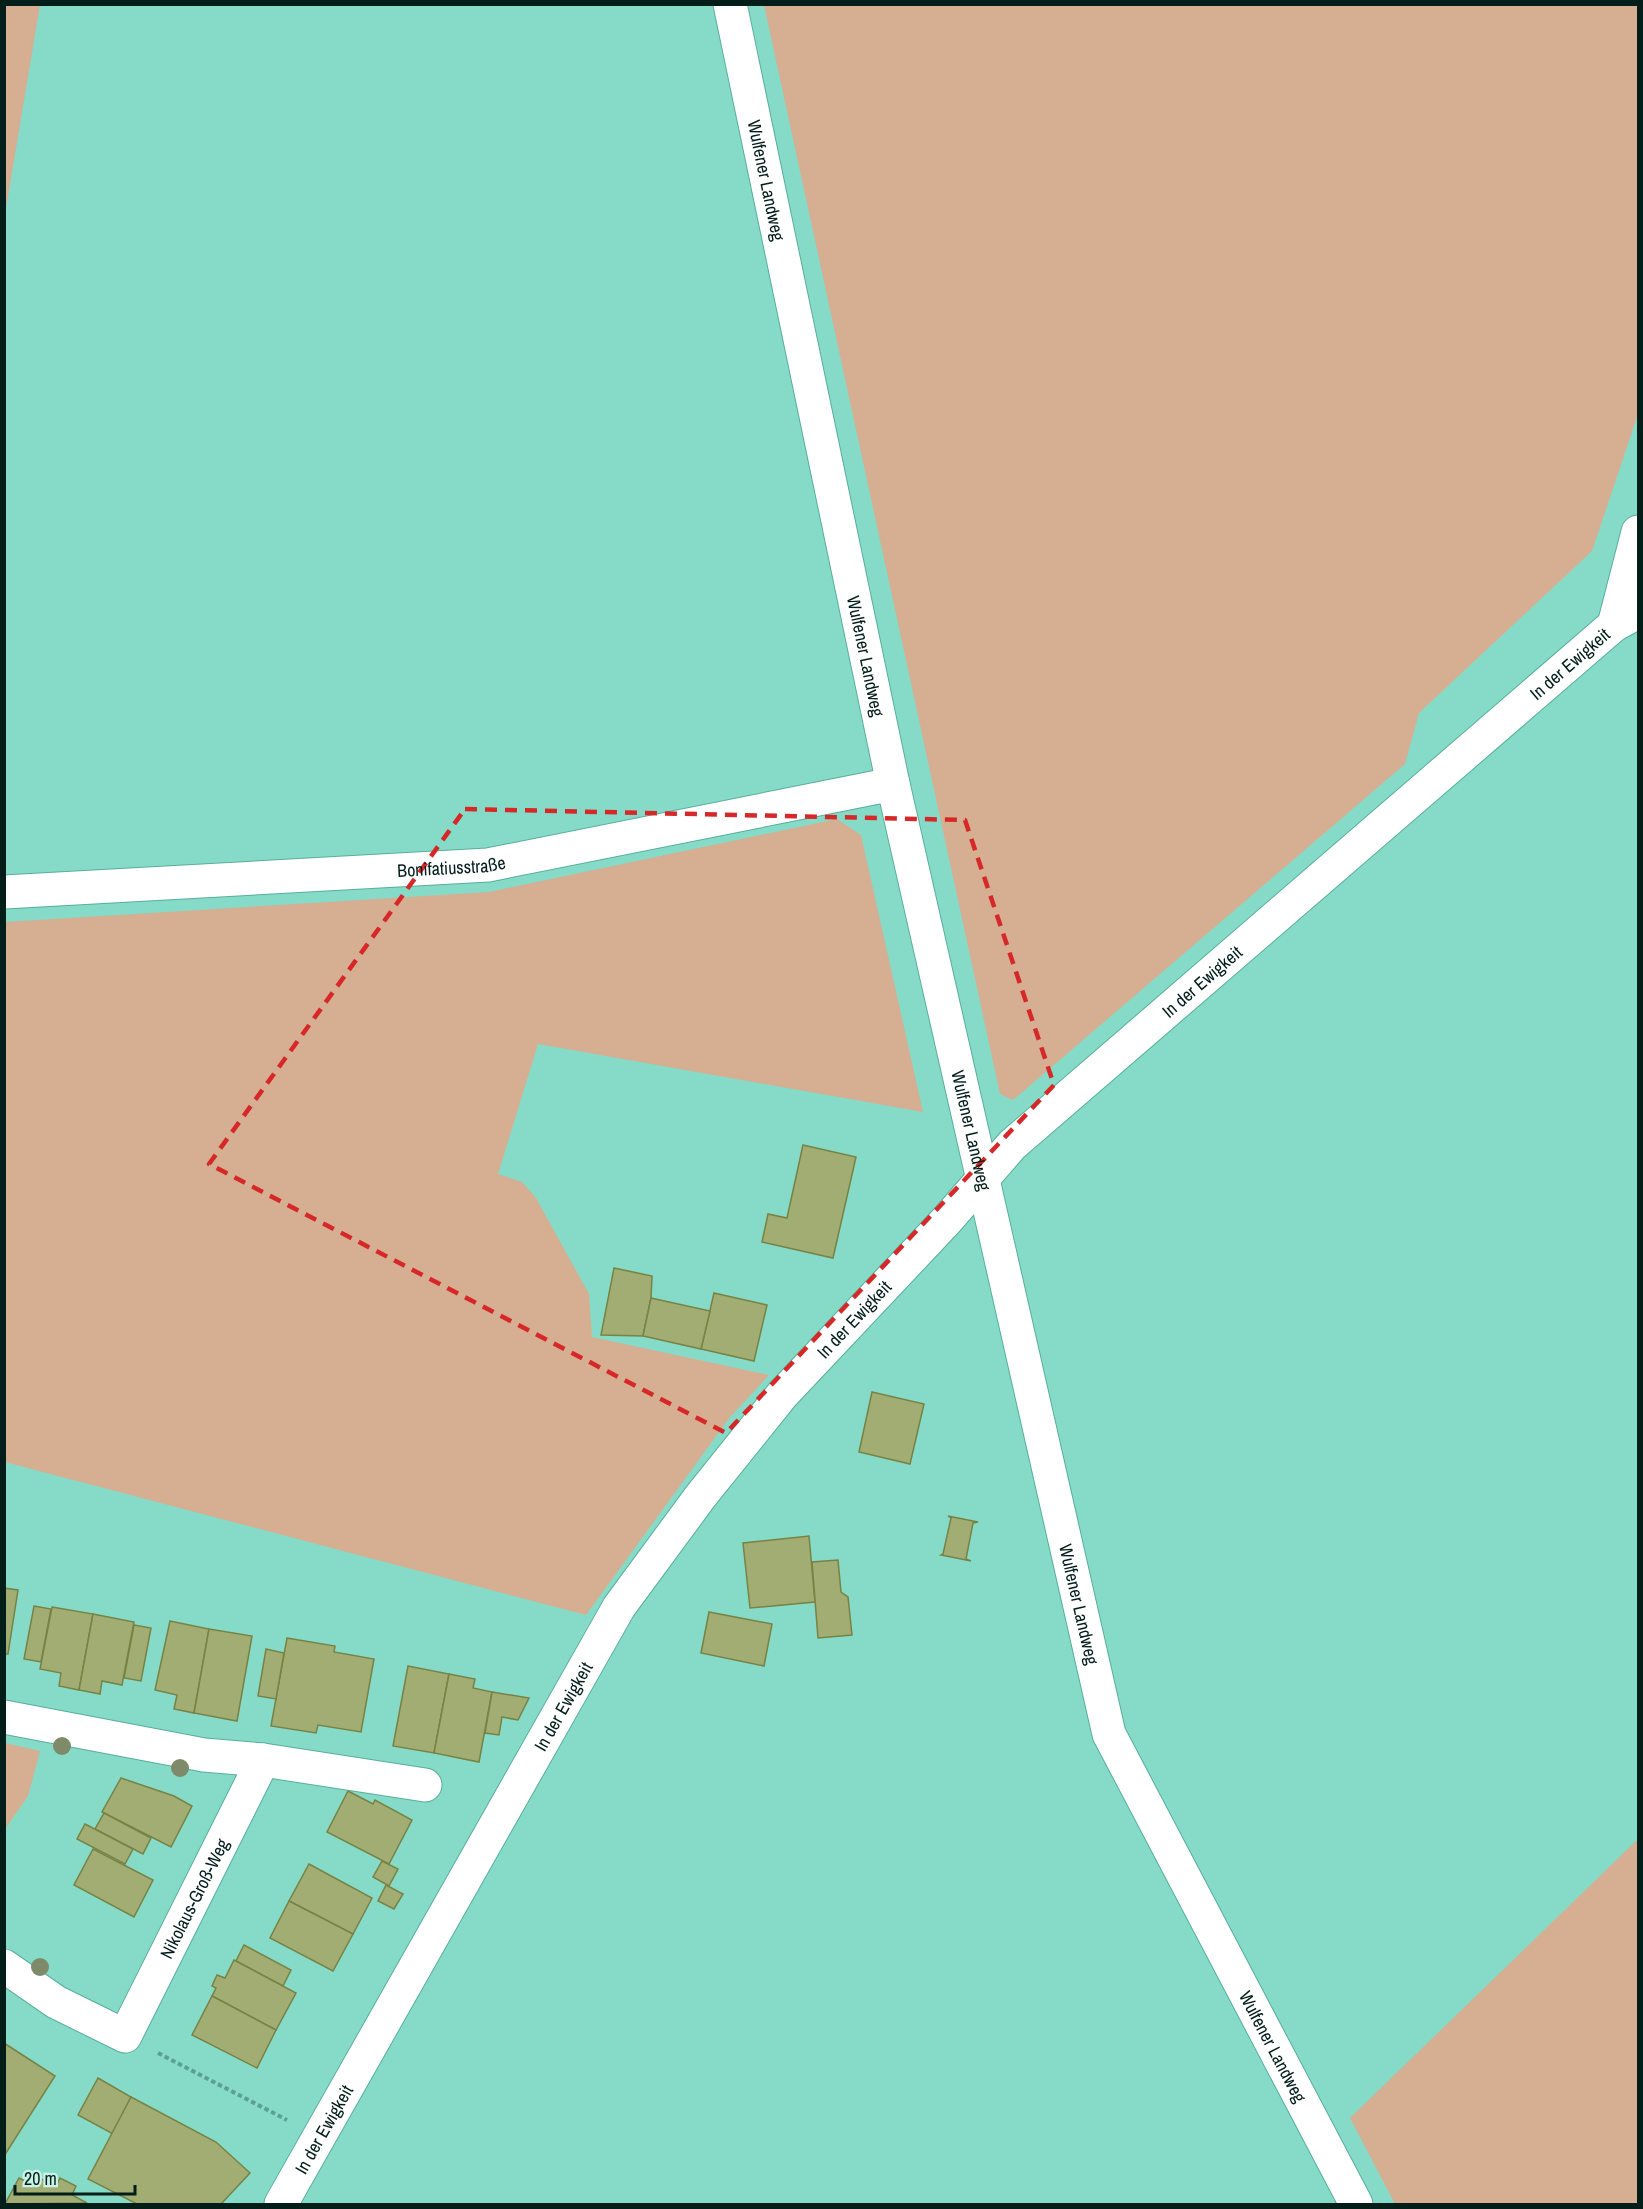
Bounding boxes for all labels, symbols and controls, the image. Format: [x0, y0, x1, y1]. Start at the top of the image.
street label: Wulfener Landweg [742, 117, 792, 244]
street label: Wulfener Landweg [841, 593, 891, 719]
street label: In der Ewigkeit [1524, 622, 1615, 705]
street label: Bonifatiusstraße [396, 849, 508, 883]
street label: In der Ewigkeit [1156, 939, 1247, 1023]
street label: Wulfener Landweg [946, 1068, 998, 1194]
street label: In der Ewigkeit [811, 1275, 897, 1363]
street label: Wulfener Landweg [1054, 1541, 1105, 1668]
street label: In der Ewigkeit [528, 1657, 598, 1755]
street label: Nikolaus-Groß-Weg [153, 1833, 235, 1963]
street label: Wulfener Landweg [1234, 1986, 1313, 2107]
street label: In der Ewigkeit [288, 2080, 359, 2178]
scale bar [15, 2158, 135, 2196]
text: 20 m [24, 2166, 57, 2191]

